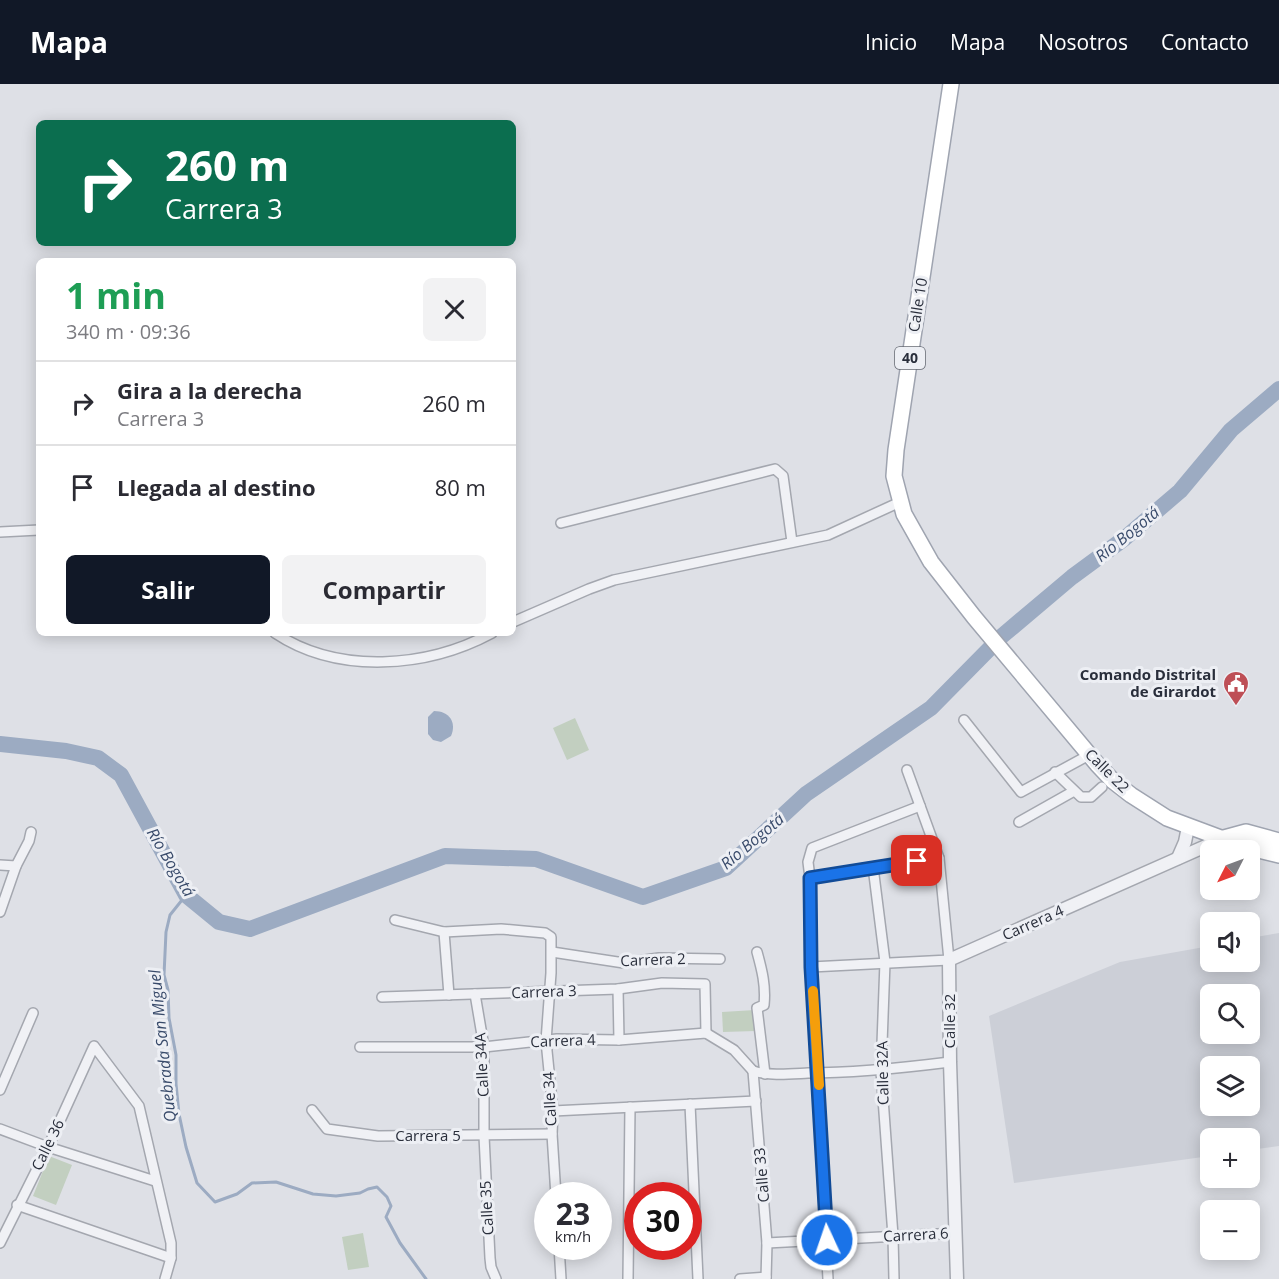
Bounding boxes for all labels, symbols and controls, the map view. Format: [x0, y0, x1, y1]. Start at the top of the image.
text: Mapa [30, 23, 108, 61]
text: Inicio [865, 28, 917, 56]
text: Mapa [950, 28, 1005, 56]
text: Nosotros [1038, 28, 1128, 56]
text: Contacto [1161, 28, 1249, 56]
text: 260 m [165, 136, 289, 193]
icon: right [66, 144, 144, 222]
text: Carrera 3 [165, 190, 283, 227]
text: 1 min [66, 271, 166, 320]
street label: Calle 10 [903, 276, 931, 333]
button: close [423, 278, 486, 341]
text: 340 m · 09:36 [66, 318, 191, 345]
road number: 40 [895, 347, 925, 369]
text: Gira a la derecha [117, 375, 302, 405]
icon: right [66, 387, 99, 420]
text: 260 m [422, 388, 486, 418]
text: Carrera 3 [117, 405, 204, 432]
icon: arrive [66, 471, 99, 504]
text: Llegada al destino [117, 472, 316, 502]
text: 80 m [435, 472, 486, 502]
water label: Río Bogotá [1090, 501, 1164, 567]
button: Salir [66, 555, 270, 624]
button: Compartir [282, 555, 486, 624]
place label: Comando Distrital de Girardot [1080, 664, 1216, 701]
public building icon: Comando Distrital de Girardot [1221, 669, 1251, 707]
street label: Calle 22 [1081, 744, 1134, 797]
water label: Río Bogotá [716, 808, 788, 874]
water label: Río Bogotá [142, 824, 200, 900]
pin [891, 835, 942, 886]
north arrow [1200, 840, 1260, 900]
map controls [1200, 840, 1260, 1260]
icon: arrive [900, 844, 933, 877]
street label: Carrera 4 [999, 899, 1067, 945]
button: sound [1200, 912, 1260, 972]
street label: Carrera 2 [620, 948, 686, 970]
water label: Quebrada San Miguel [143, 968, 181, 1123]
street label: Carrera 3 [511, 980, 577, 1002]
button: search [1200, 984, 1260, 1044]
street label: Calle 32 [939, 994, 959, 1048]
street label: Carrera 4 [530, 1029, 596, 1051]
street label: Calle 34A [469, 1032, 493, 1098]
street label: Calle 32A [871, 1040, 893, 1105]
button: layers [1200, 1056, 1260, 1116]
street label: Calle 34 [538, 1071, 560, 1127]
street label: Calle 36 [26, 1116, 68, 1174]
street label: Carrera 5 [395, 1125, 461, 1145]
button: + [1200, 1128, 1260, 1188]
street label: Calle 33 [749, 1147, 773, 1203]
street label: Calle 35 [475, 1180, 497, 1236]
speed limit sign: 30 [624, 1182, 702, 1260]
text: 23 [556, 1193, 590, 1234]
button: − [1200, 1200, 1260, 1260]
position arrow [795, 1208, 859, 1272]
street label: Carrera 6 [883, 1222, 949, 1246]
text: km/h [555, 1226, 591, 1246]

